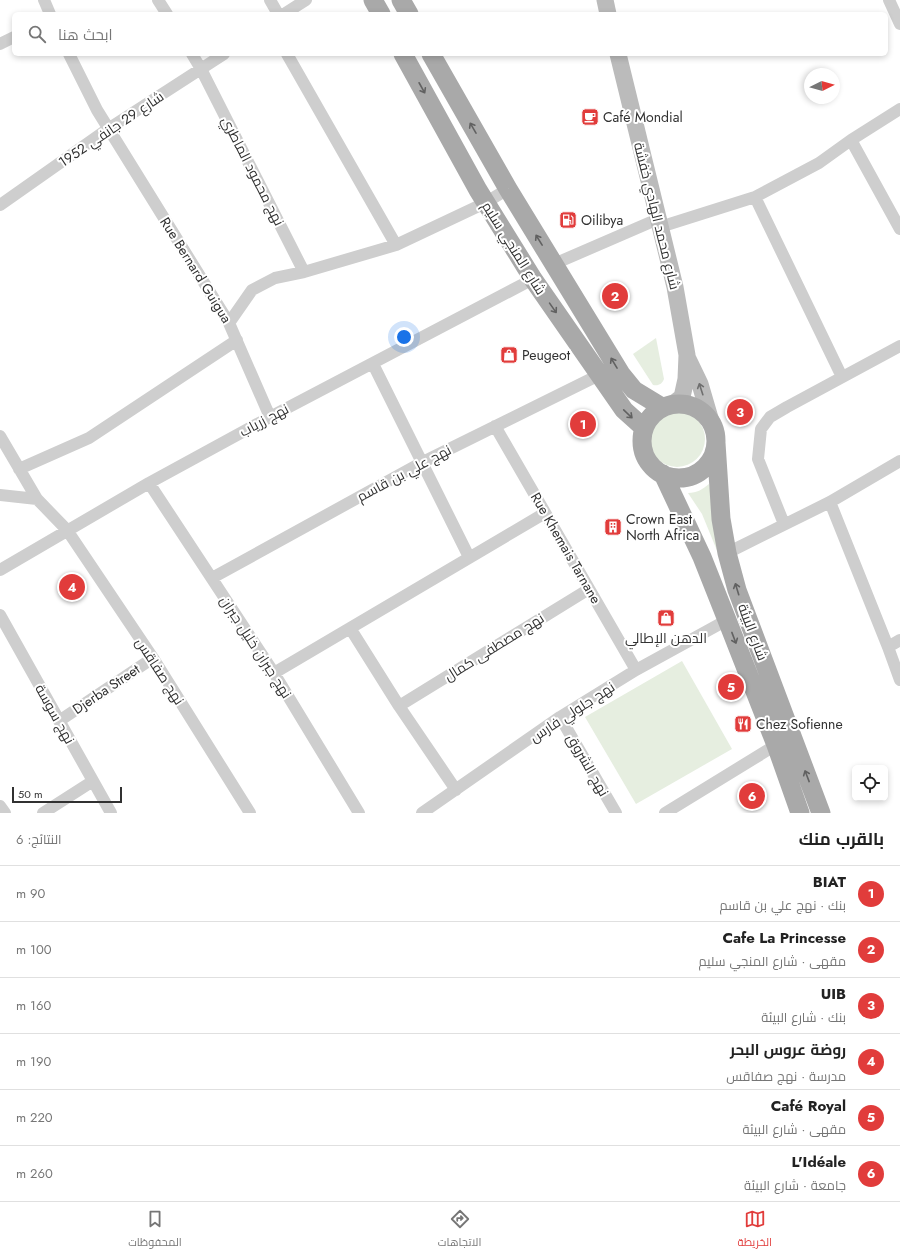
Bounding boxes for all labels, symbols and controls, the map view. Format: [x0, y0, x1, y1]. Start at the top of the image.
search box [12, 12, 888, 56]
icon: search [26, 23, 48, 45]
text: ابحث هنا [58, 24, 113, 46]
north arrow [804, 68, 840, 104]
one-way arrow [418, 82, 426, 94]
street label: شارع 29 جانفي 1952 [54, 86, 169, 173]
cafe icon: Café Mondial [580, 107, 600, 127]
place label: Café Mondial [603, 107, 683, 127]
street label: نهج محمود الماطري [215, 113, 289, 230]
one-way arrow [469, 122, 476, 134]
street label: شارع محمد الهادي خفشة [627, 140, 685, 292]
street label: شارع المنجي سليم [476, 197, 551, 300]
fuel station icon: Oilibya [558, 210, 578, 230]
place label: Oilibya [581, 210, 623, 230]
street label: Rue Bernard Guigua [155, 213, 237, 327]
one-way arrow [534, 234, 542, 246]
pin: 2 [602, 281, 628, 311]
one-way arrow [549, 302, 557, 313]
your location [394, 327, 414, 347]
shop icon: Peugeot [499, 345, 519, 365]
place label: Peugeot [522, 345, 571, 365]
one-way arrow [610, 357, 618, 368]
one-way arrow [697, 383, 704, 396]
pin: 3 [727, 397, 753, 427]
street label: نهج زرياب [236, 399, 292, 441]
pin: 1 [570, 409, 596, 439]
one-way arrow [623, 409, 633, 418]
street label: نهج علي بن قاسم [353, 440, 456, 508]
street label: Rue Khemais Tarnane [526, 489, 606, 607]
place label: Crown East North Africa [626, 509, 699, 545]
building icon: Crown East North Africa [603, 517, 623, 537]
pin: 4 [59, 572, 85, 602]
one-way arrow [733, 583, 740, 596]
street label: نهج جبران خليل جبران [215, 592, 297, 702]
street label: شارع البيئة [733, 601, 773, 663]
street label: نهج مصطفى كمال [440, 608, 548, 686]
shop icon: الدهن الإطالي [656, 608, 676, 628]
place label: الدهن الإطالي [625, 628, 707, 650]
one-way arrow [731, 632, 739, 644]
street label: نهج صفاقس [131, 633, 189, 709]
street label: Djerba Street [68, 659, 144, 719]
pin: 5 [718, 672, 744, 702]
street label: نهج جلولي فارس [526, 677, 620, 749]
street label: نهج سوسة [30, 681, 80, 747]
restaurant icon: Chez Sofienne [733, 714, 753, 734]
place label: Chez Sofienne [756, 714, 843, 734]
street label: نهج الشروق [562, 730, 614, 800]
map controls [852, 765, 888, 801]
button: locate [852, 765, 888, 801]
one-way arrow [803, 771, 811, 783]
pin: 6 [739, 781, 765, 811]
scale bar [12, 785, 122, 804]
text: 50 m [18, 786, 43, 802]
text: بالقرب منك [799, 827, 884, 851]
text: النتائج: 6 [16, 830, 62, 849]
text: BIAT [813, 871, 846, 893]
text: 90 m [16, 884, 45, 903]
text: 1 [868, 884, 874, 903]
text: بنك · نهج علي بن قاسم [719, 896, 846, 915]
text: Cafe La Princesse [722, 927, 846, 949]
text: 100 m [16, 940, 52, 959]
text: 2 [867, 940, 875, 959]
text: مقهى · شارع المنجي سليم [698, 952, 846, 971]
text: UIB [821, 983, 846, 1005]
text: 160 m [16, 996, 51, 1015]
text: 3 [867, 996, 875, 1015]
text: بنك · شارع البيئة [761, 1008, 846, 1027]
text: روضة عروس البحر [730, 1039, 846, 1061]
text: 190 m [16, 1052, 51, 1071]
text: 4 [866, 1052, 876, 1071]
text: مدرسة · نهج صفاقس [726, 1067, 846, 1086]
text: Café Royal [771, 1095, 846, 1117]
text: 220 m [16, 1108, 53, 1127]
text: 5 [867, 1108, 875, 1127]
text: مقهى · شارع البيئة [742, 1120, 846, 1139]
text: L'Idéale [791, 1151, 846, 1173]
text: 260 m [16, 1164, 53, 1183]
text: 6 [867, 1164, 875, 1183]
text: جامعة · شارع البيئة [744, 1176, 846, 1195]
tab: المحفوظات [128, 1208, 182, 1252]
tab: الاتجاهات [438, 1208, 481, 1252]
tab: الخريطة [738, 1208, 772, 1252]

